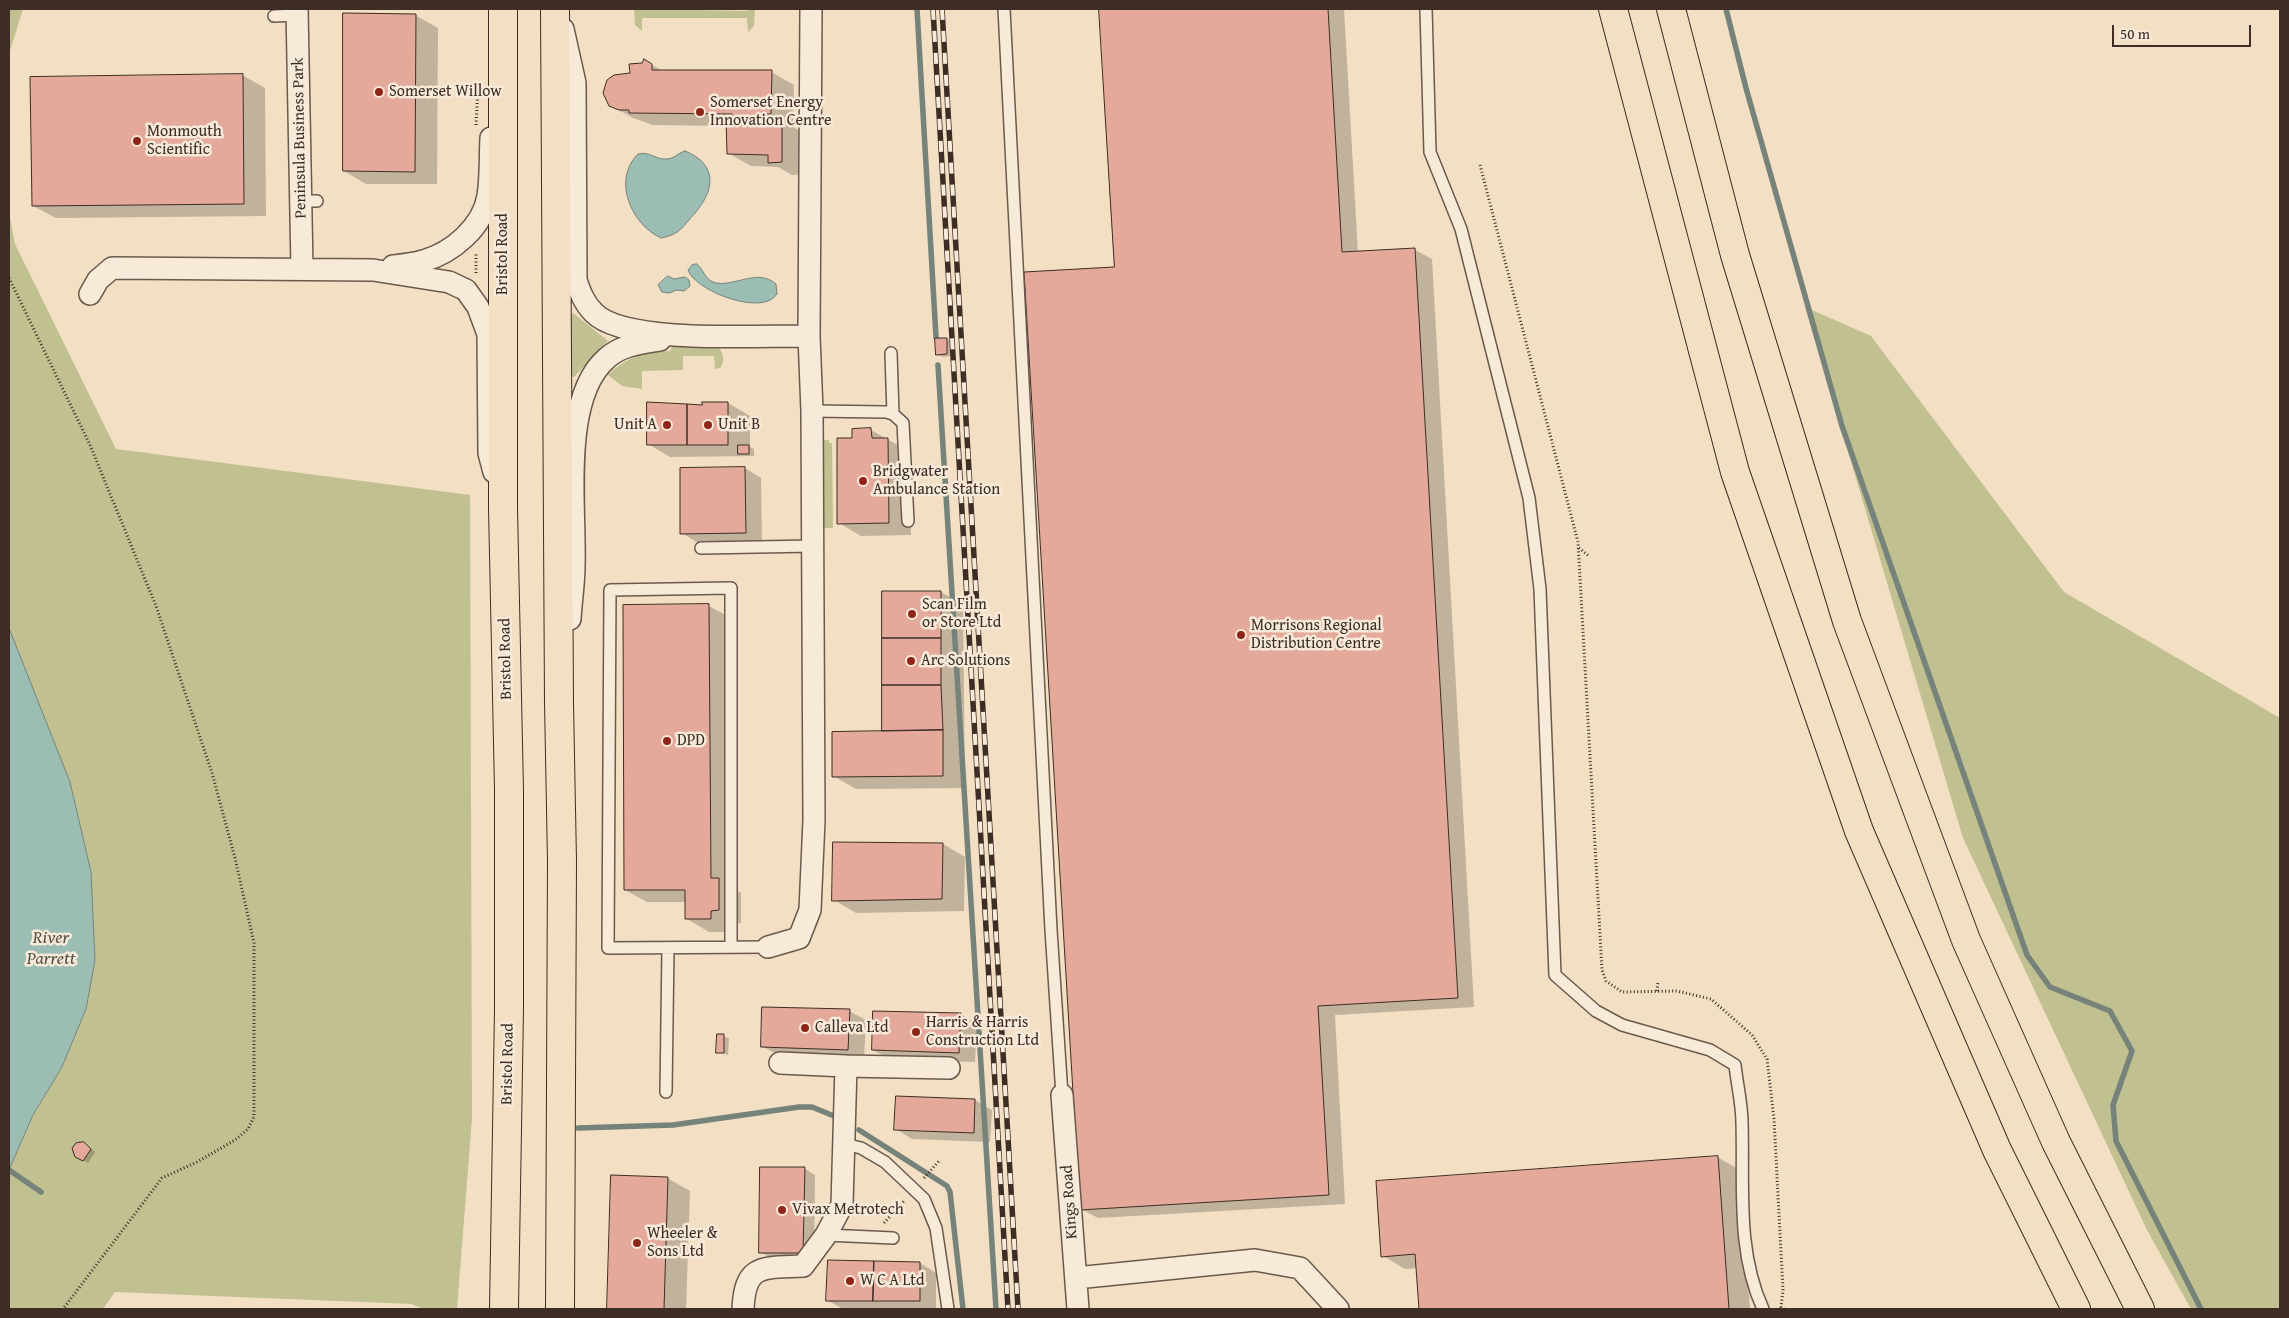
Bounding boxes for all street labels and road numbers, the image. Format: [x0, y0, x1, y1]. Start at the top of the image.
street label: Peninsula Business Park [289, 57, 311, 219]
street label: Bristol Road [493, 213, 513, 295]
street label: Bristol Road [496, 618, 516, 700]
street label: Bristol Road [498, 1023, 518, 1105]
street label: Kings Road [1058, 1164, 1082, 1240]

